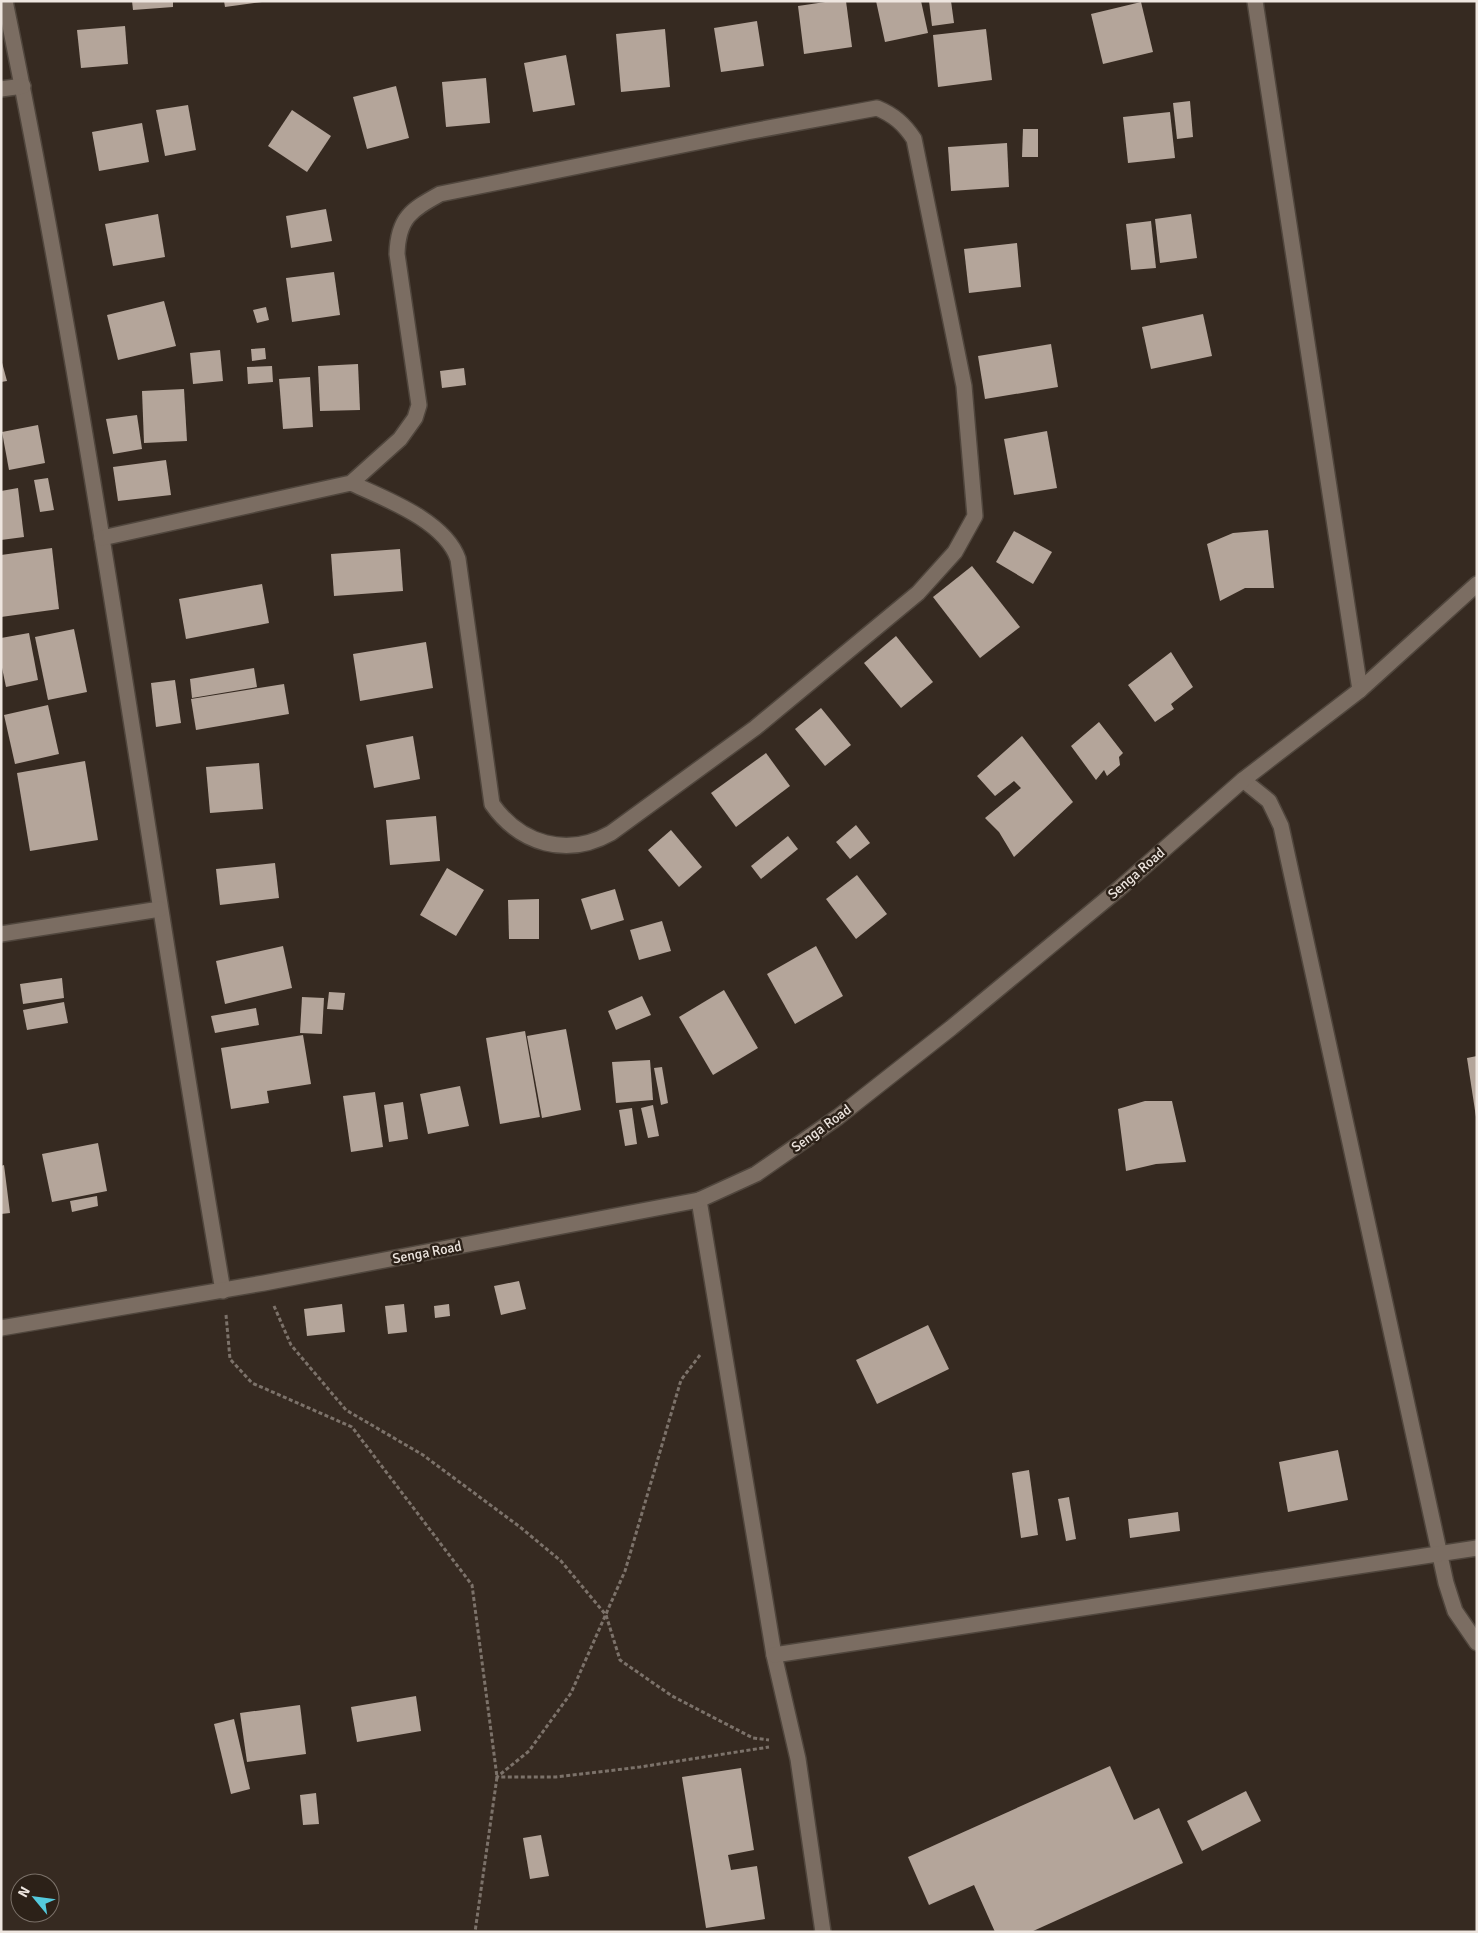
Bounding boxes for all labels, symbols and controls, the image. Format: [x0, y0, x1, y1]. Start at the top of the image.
street label: Senga Road [1104, 844, 1168, 903]
street label: Senga Road [788, 1101, 855, 1156]
street label: Senga Road [391, 1237, 463, 1268]
north arrow [10, 1873, 60, 1923]
text: N [14, 1884, 34, 1900]

